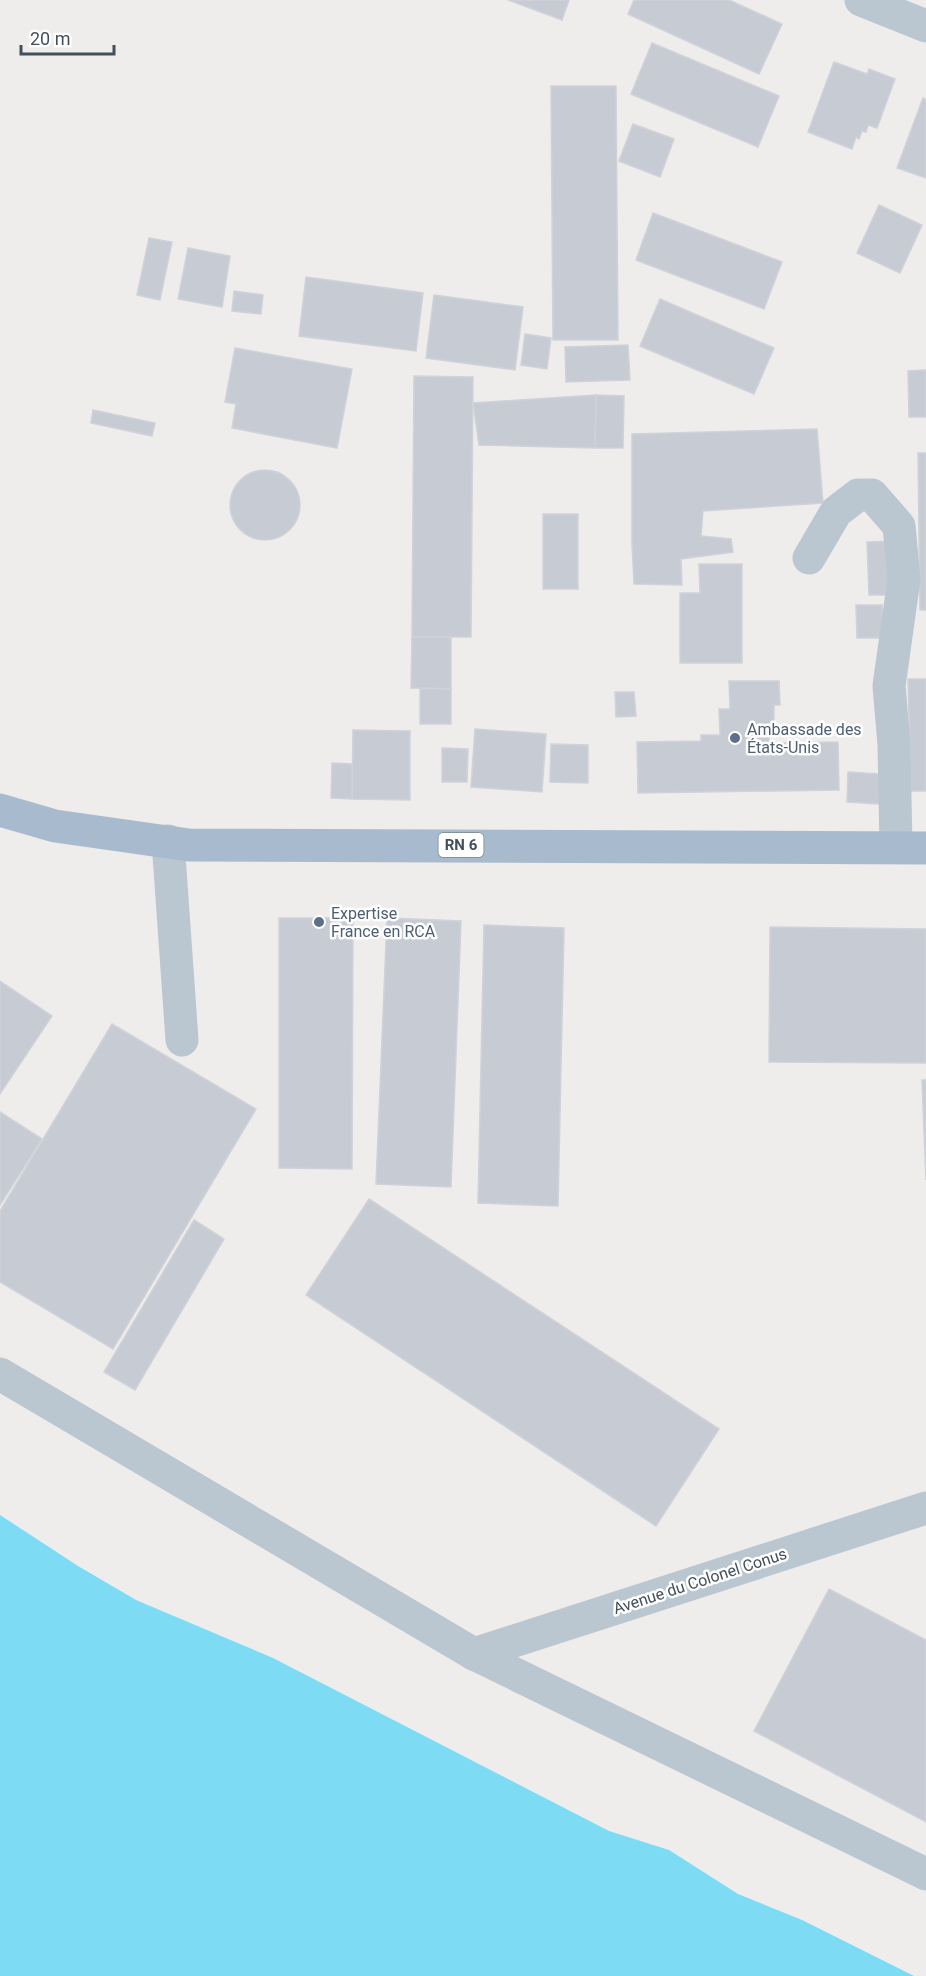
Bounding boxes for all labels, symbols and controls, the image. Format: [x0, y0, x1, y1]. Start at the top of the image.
scale bar [21, 18, 114, 56]
text: 20 m [30, 28, 70, 49]
place label: Ambassade des États-Unis [747, 720, 862, 757]
marker: Ambassade des États-Unis [728, 731, 742, 745]
road number: RN 6 [438, 833, 484, 857]
place label: Expertise France en RCA [331, 904, 436, 941]
marker: Expertise France en RCA [312, 915, 326, 929]
street label: Avenue du Colonel Conus [611, 1544, 789, 1618]

